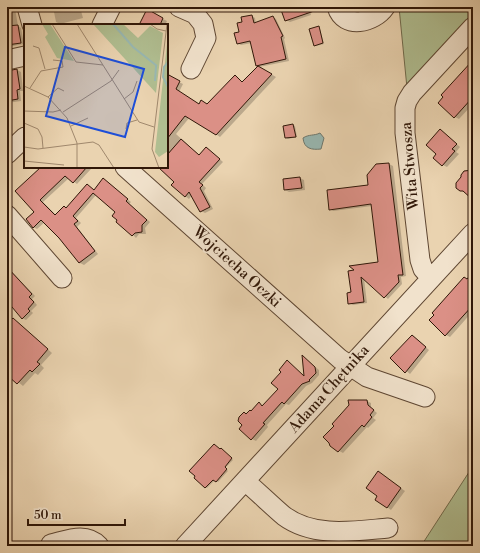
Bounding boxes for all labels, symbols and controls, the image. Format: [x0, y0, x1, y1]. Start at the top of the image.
inset map [24, 24, 168, 168]
street label: Wita Stwosza [397, 121, 423, 212]
street label: Wojciecha Oczki [188, 222, 285, 312]
street label: Adama Chętnika [284, 341, 374, 438]
scale bar [28, 501, 125, 527]
text: 50 m [34, 508, 62, 523]

